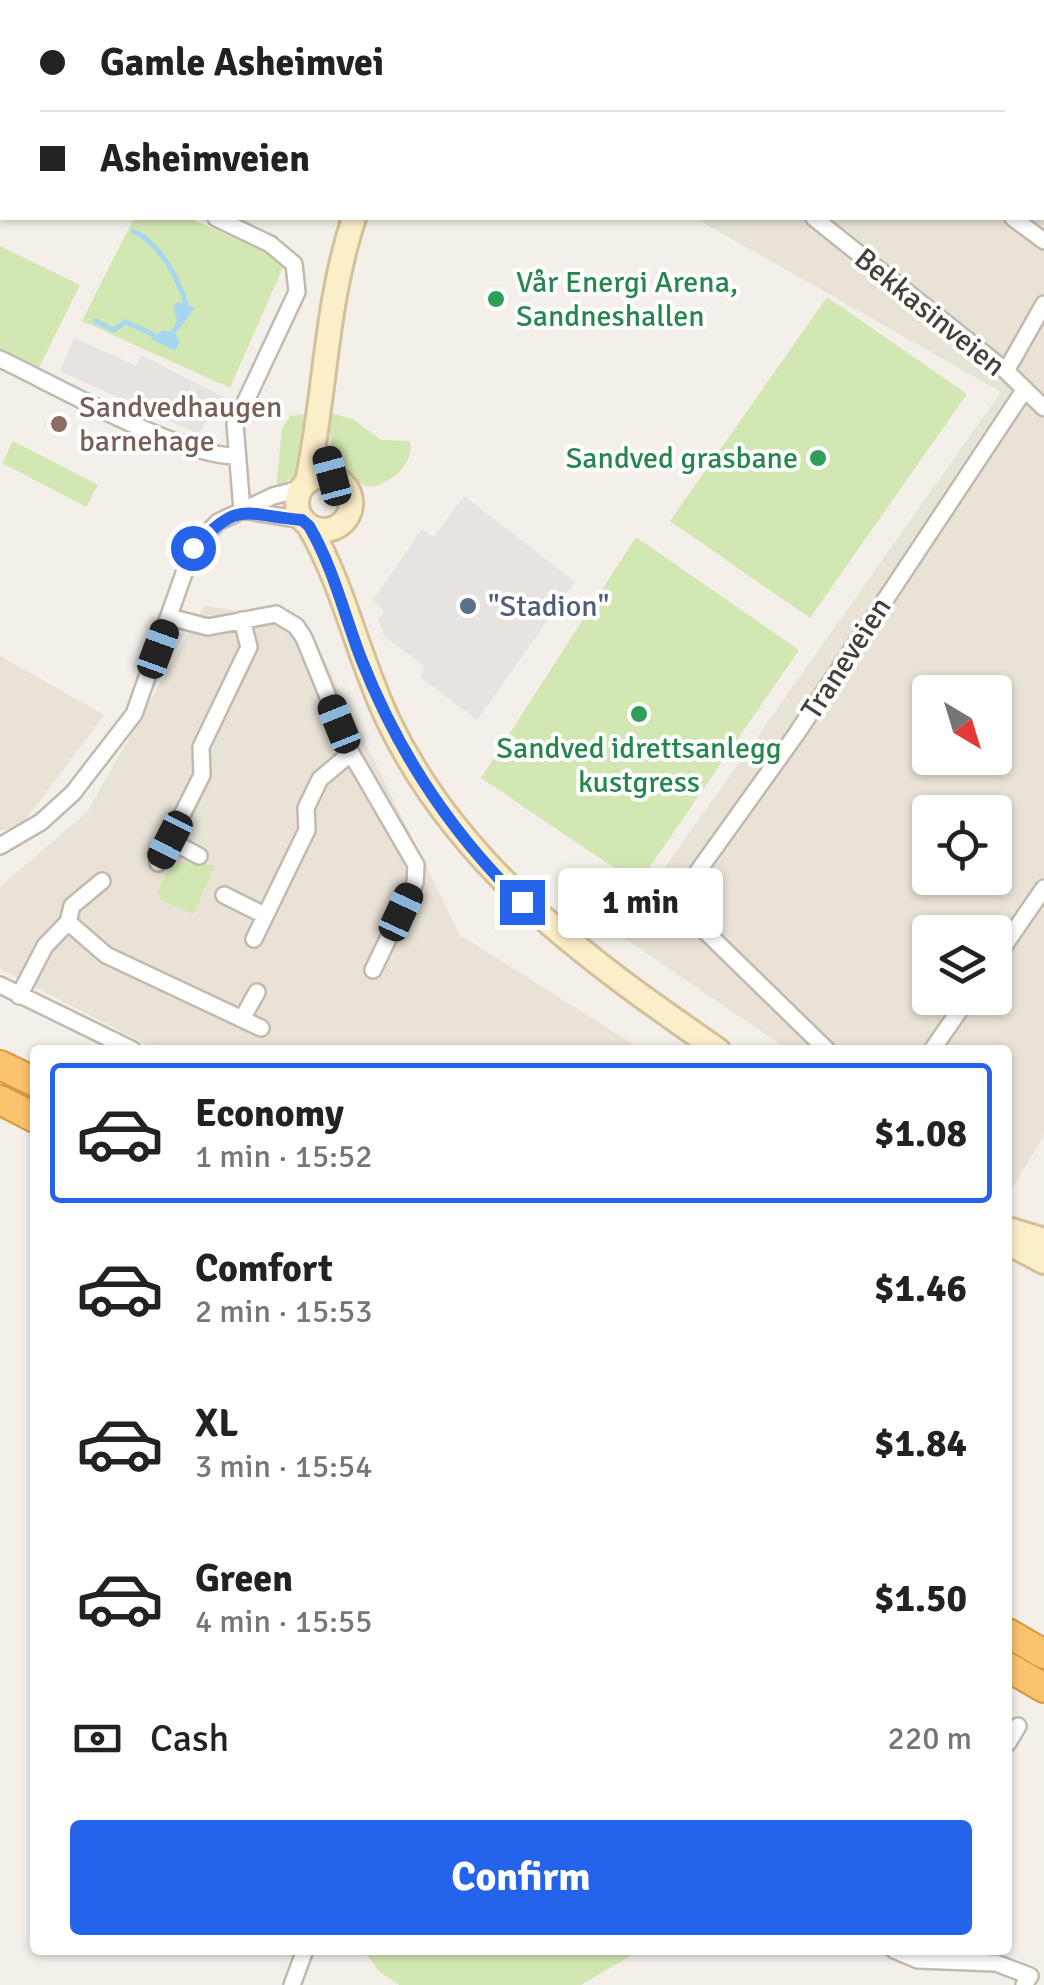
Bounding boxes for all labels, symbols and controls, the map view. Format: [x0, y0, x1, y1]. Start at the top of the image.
text: Gamle Asheimvei [100, 39, 384, 86]
text: Asheimveien [100, 135, 310, 182]
street label: Bekkasinveien [847, 240, 1013, 385]
place label: Vår Energi Arena, Sandneshallen [516, 264, 738, 335]
marker: Vår Energi Arena, Sandneshallen [485, 288, 507, 310]
place label: Sandvedhaugen barnehage [79, 389, 282, 460]
marker: Sandvedhaugen barnehage [48, 413, 70, 435]
place label: Sandved grasbane [566, 440, 798, 477]
car [310, 443, 354, 509]
marker: Sandved grasbane [807, 447, 829, 469]
route start [171, 526, 216, 571]
place label: "Stadion" [488, 588, 609, 625]
street label: Traneveien [793, 590, 900, 726]
marker: "Stadion" [457, 595, 479, 617]
car [134, 616, 182, 682]
north arrow [912, 675, 1012, 775]
map controls [912, 675, 1012, 1015]
car [314, 691, 364, 757]
marker: Sandved idrettsanlegg kustgress [628, 703, 650, 725]
place label: Sandved idrettsanlegg kustgress [496, 730, 782, 801]
button: locate [912, 795, 1012, 895]
car [143, 806, 197, 874]
callout: 1 min [557, 867, 722, 937]
car [375, 878, 427, 946]
route end [500, 880, 545, 925]
text: 1 min [602, 883, 679, 922]
button: layers [912, 915, 1012, 1015]
icon: car [75, 1088, 165, 1178]
text: Economy [195, 1090, 344, 1137]
text: $1.08 [874, 1110, 967, 1157]
text: 1 min · 15:52 [195, 1137, 373, 1176]
icon: car [75, 1243, 165, 1333]
text: Comfort [195, 1245, 333, 1292]
text: $1.46 [874, 1265, 967, 1312]
text: 2 min · 15:53 [195, 1292, 373, 1331]
icon: car [75, 1398, 165, 1488]
text: XL [195, 1400, 238, 1447]
text: $1.84 [874, 1420, 967, 1467]
text: 3 min · 15:54 [195, 1447, 373, 1486]
icon: car [75, 1553, 165, 1643]
text: Green [195, 1555, 293, 1602]
text: $1.50 [874, 1575, 967, 1622]
text: 4 min · 15:55 [195, 1602, 373, 1641]
icon: cash [70, 1711, 125, 1766]
text: Cash [150, 1715, 229, 1762]
text: 220 m [888, 1719, 972, 1758]
button: Confirm [70, 1820, 972, 1935]

